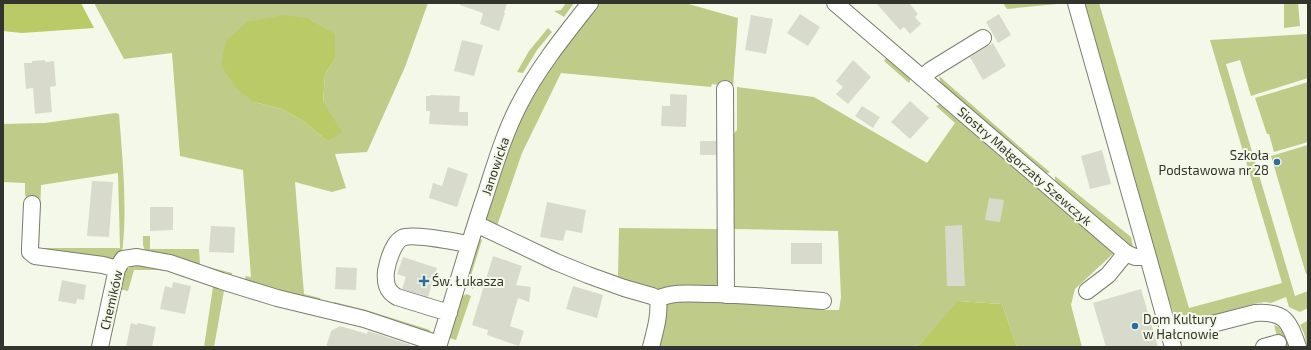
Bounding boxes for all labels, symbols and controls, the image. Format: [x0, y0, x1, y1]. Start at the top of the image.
street label: Siostry Małgorzaty Szewczyk [954, 103, 1096, 229]
street label: Janowicka [478, 135, 512, 197]
place label: Szkoła Podstawowa nr 28 [1159, 147, 1269, 178]
marker: Szkoła Podstawowa nr 28 [1272, 157, 1282, 167]
street label: Chemików [96, 268, 126, 332]
place label: Św. Łukasza [432, 272, 504, 289]
marker: Św. Łukasza [419, 276, 429, 286]
place label: Dom Kultury w Hałcnowie [1143, 311, 1219, 342]
marker: Dom Kultury w Hałcnowie [1130, 321, 1140, 331]

